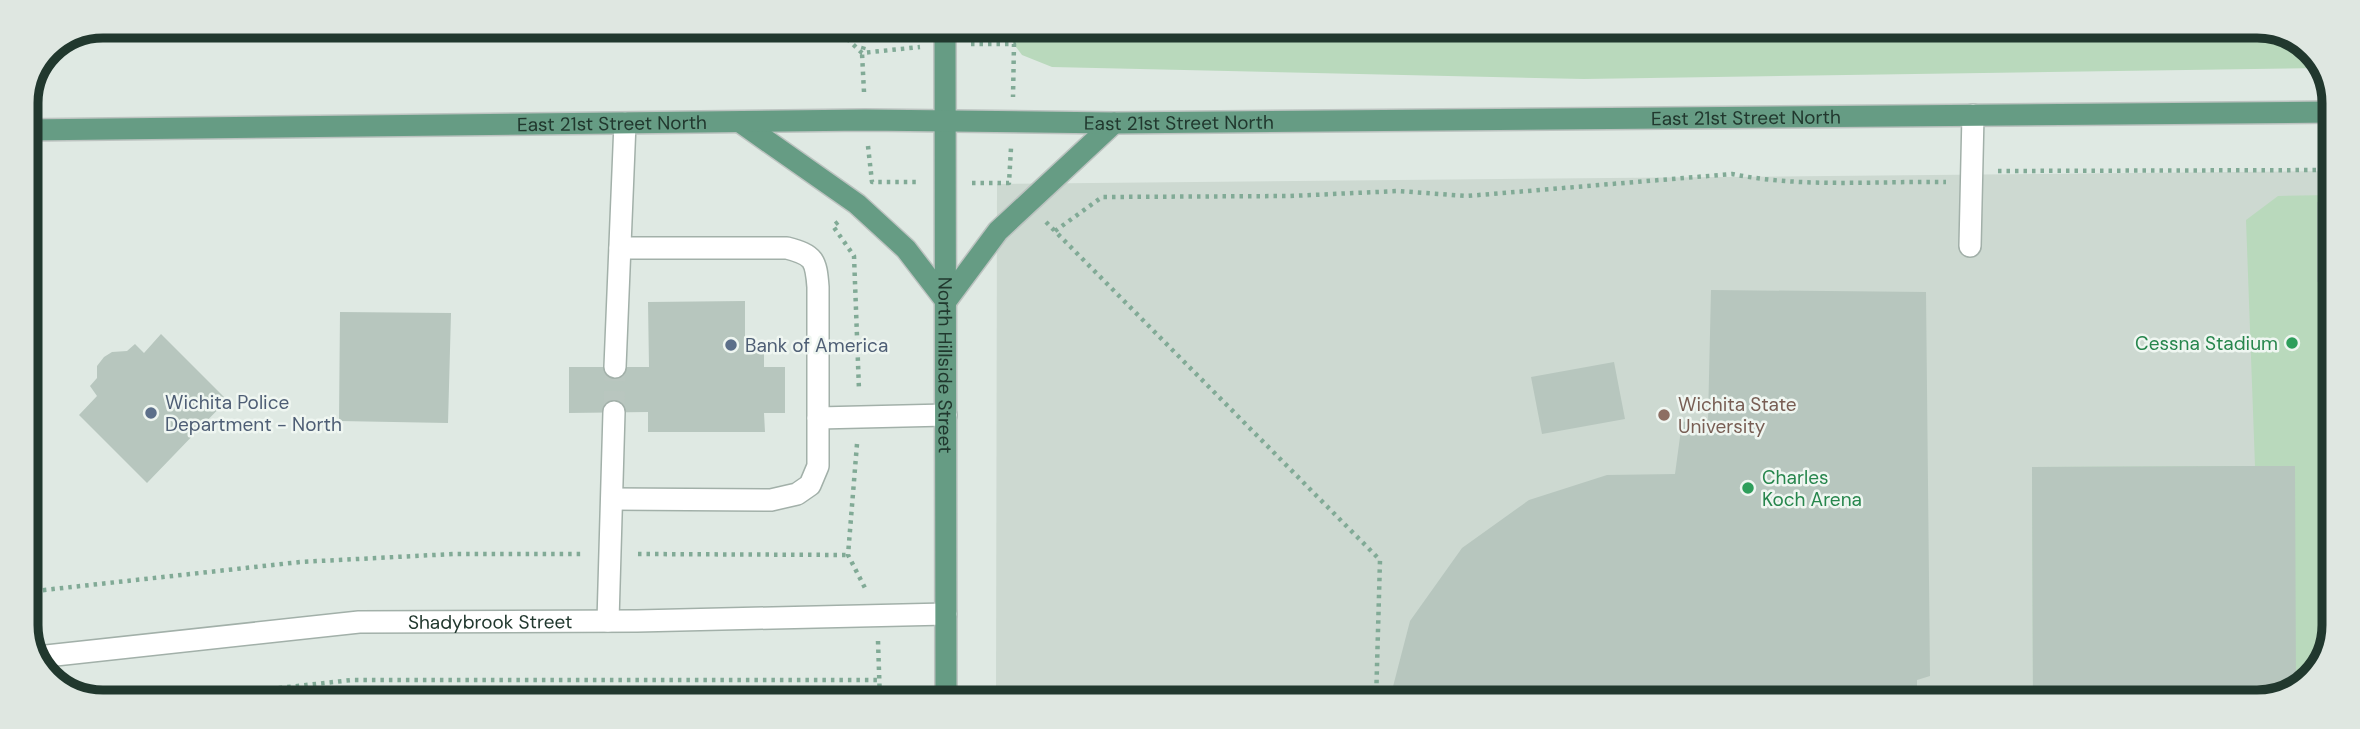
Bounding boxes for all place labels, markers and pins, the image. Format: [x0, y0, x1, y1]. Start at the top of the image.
place label: Cessna Stadium [2135, 331, 2278, 356]
place label: Bank of America [745, 333, 888, 358]
marker: Cessna Stadium [2284, 335, 2300, 351]
marker: Bank of America [723, 337, 739, 353]
place label: Wichita Police Department - North [165, 390, 342, 437]
place label: Wichita State University [1678, 392, 1797, 439]
marker: Wichita Police Department - North [143, 405, 159, 421]
marker: Wichita State University [1656, 407, 1672, 423]
place label: Charles Koch Arena [1762, 465, 1862, 512]
marker: Charles Koch Arena [1740, 480, 1756, 496]

